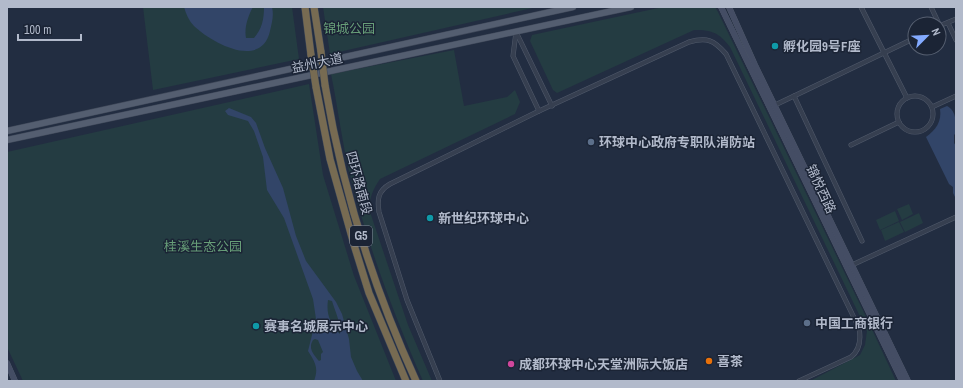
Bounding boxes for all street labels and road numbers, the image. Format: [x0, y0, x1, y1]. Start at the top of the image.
street label: 益州大道 [290, 49, 344, 77]
street label: 四环路南段 [342, 149, 376, 217]
street label: 锦悦西路 [802, 162, 840, 216]
road number: G5 [350, 226, 372, 246]

